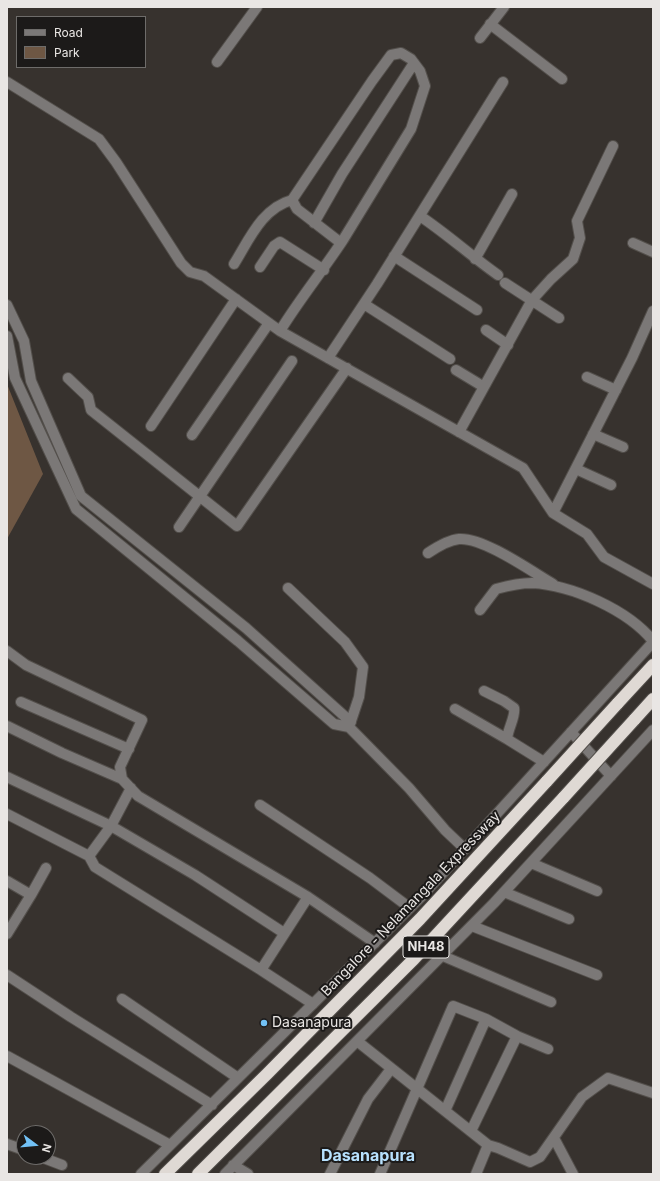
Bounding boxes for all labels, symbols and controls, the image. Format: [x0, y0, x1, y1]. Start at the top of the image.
legend [16, 16, 146, 68]
text: Road [54, 25, 83, 40]
text: Park [54, 45, 80, 60]
street label: Bangalore - Nelamangala Expressway [318, 808, 504, 1000]
road number: NH48 [403, 936, 449, 958]
place label: Dasanapura [272, 1015, 351, 1031]
marker: Dasanapura [259, 1018, 269, 1028]
north arrow [16, 1125, 56, 1165]
text: N [39, 1142, 54, 1154]
district label: Dasanapura [321, 1146, 415, 1166]

